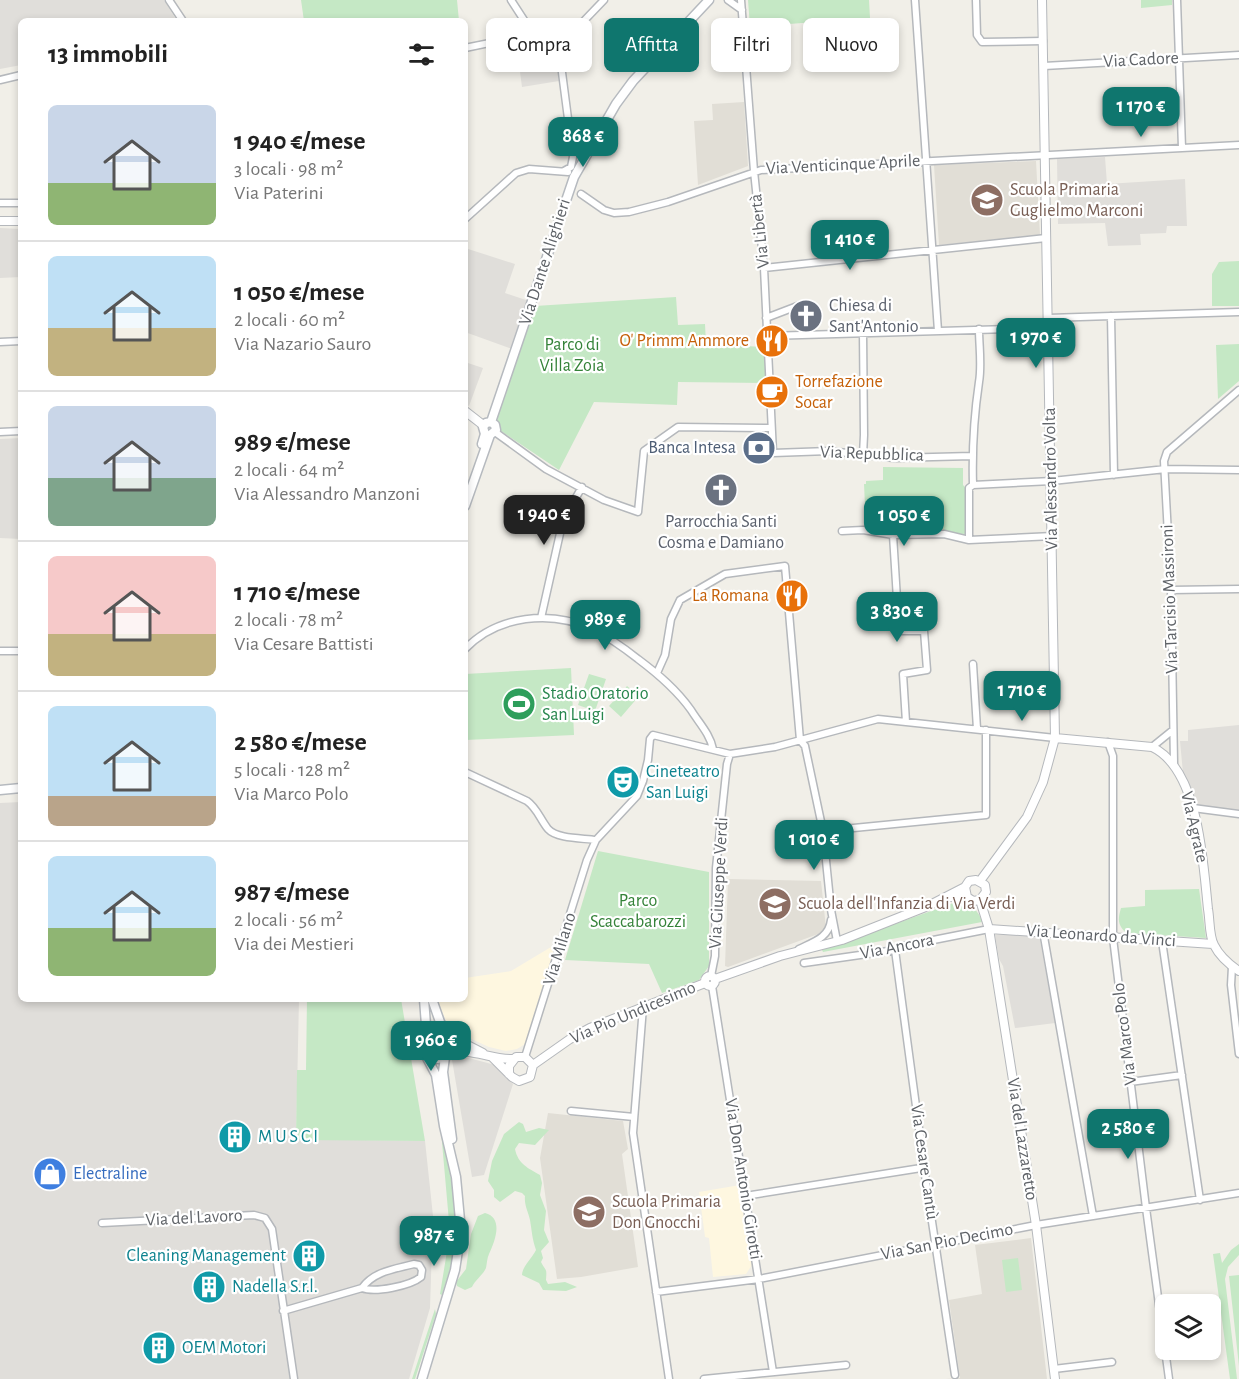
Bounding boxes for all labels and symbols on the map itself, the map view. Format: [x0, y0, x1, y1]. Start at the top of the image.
street label: Via Cadore [1103, 49, 1179, 71]
pin: 1 170 € [1086, 87, 1196, 138]
pin: 868 € [541, 117, 625, 168]
street label: Via Venticinque Aprile [765, 152, 921, 178]
place label: Scuola Primaria Guglielmo Marconi [1010, 181, 1143, 220]
school or university icon: Scuola Primaria Guglielmo Marconi [969, 182, 1005, 218]
street label: Via Libertà [747, 193, 773, 269]
street label: Via Dante Alighieri [516, 197, 574, 327]
pin: 1 410 € [795, 220, 905, 271]
place label: Chiesa di Sant'Antonio [829, 297, 919, 336]
church icon: Chiesa di Sant'Antonio [788, 298, 824, 334]
pin: 1 970 € [981, 318, 1091, 369]
restaurant icon: O' Primm Ammore [754, 323, 790, 359]
place label: O' Primm Ammore [619, 332, 749, 350]
park label: Parco di Villa Zoia [539, 336, 605, 375]
place label: Torrefazione Socar [795, 373, 883, 412]
cafe icon: Torrefazione Socar [754, 374, 790, 410]
street label: Via Alessandro Volta [1041, 407, 1061, 551]
bank icon: Banca Intesa [741, 430, 777, 466]
place label: Banca Intesa [648, 439, 736, 457]
street label: Via Repubblica [820, 443, 924, 465]
church icon: Parrocchia Santi Cosma e Damiano [703, 472, 739, 508]
pin: 1 940 € [489, 495, 599, 546]
pin: 1 050 € [849, 496, 959, 547]
place label: Parrocchia Santi Cosma e Damiano [658, 513, 784, 552]
street label: Via Tarcisio Massironi [1158, 524, 1182, 674]
restaurant icon: La Romana [774, 578, 810, 614]
place label: La Romana [692, 587, 769, 605]
pin: 3 830 € [842, 592, 952, 643]
pin: 989 € [563, 600, 647, 651]
pin: 1 710 € [967, 671, 1077, 722]
place label: Stadio Oratorio San Luigi [542, 685, 649, 724]
sports icon: Stadio Oratorio San Luigi [501, 686, 537, 722]
place label: Cineteatro San Luigi [646, 763, 720, 802]
theatre icon: Cineteatro San Luigi [605, 764, 641, 800]
street label: Via Agrate [1177, 790, 1211, 864]
street label: Via Giuseppe Verdi [707, 817, 731, 949]
pin: 1 010 € [759, 820, 869, 871]
school or university icon: Scuola dell'Infanzia di Via Verdi [757, 886, 793, 922]
park label: Parco Scaccabarozzi [590, 892, 686, 931]
place label: Scuola dell'Infanzia di Via Verdi [798, 895, 1015, 913]
street label: Via Milano [540, 910, 580, 988]
street label: Via Leonardo da Vinci [1026, 922, 1176, 950]
street label: Via Ancora [859, 931, 935, 963]
street label: Via Pio Undicesimo [567, 978, 699, 1048]
street label: Via Marco Polo [1110, 982, 1140, 1086]
pin: 1 960 € [376, 1021, 486, 1072]
street label: Via del Lazzaretto [1003, 1076, 1041, 1202]
street label: Via Don Antonio Girotti [721, 1097, 765, 1261]
street label: Via Cesare Cantù [907, 1103, 941, 1221]
pin: 2 580 € [1073, 1109, 1183, 1160]
building icon: M U S C I [217, 1119, 253, 1155]
place label: M U S C I [258, 1128, 318, 1146]
shop icon: Electraline [32, 1156, 68, 1192]
place label: Electraline [73, 1165, 147, 1183]
place label: Scuola Primaria Don Gnocchi [612, 1193, 721, 1232]
school or university icon: Scuola Primaria Don Gnocchi [571, 1194, 607, 1230]
street label: Via del Lavoro [145, 1206, 243, 1230]
pin: 987 € [392, 1216, 476, 1267]
street label: Via San Pio Decimo [879, 1220, 1015, 1264]
building icon: Cleaning Management [291, 1238, 327, 1274]
place label: Cleaning Management [127, 1247, 286, 1265]
building icon: Nadella S.r.l. [191, 1269, 227, 1305]
place label: Nadella S.r.l. [232, 1278, 318, 1296]
building icon: OEM Motori [141, 1330, 177, 1366]
place label: OEM Motori [182, 1339, 266, 1357]

